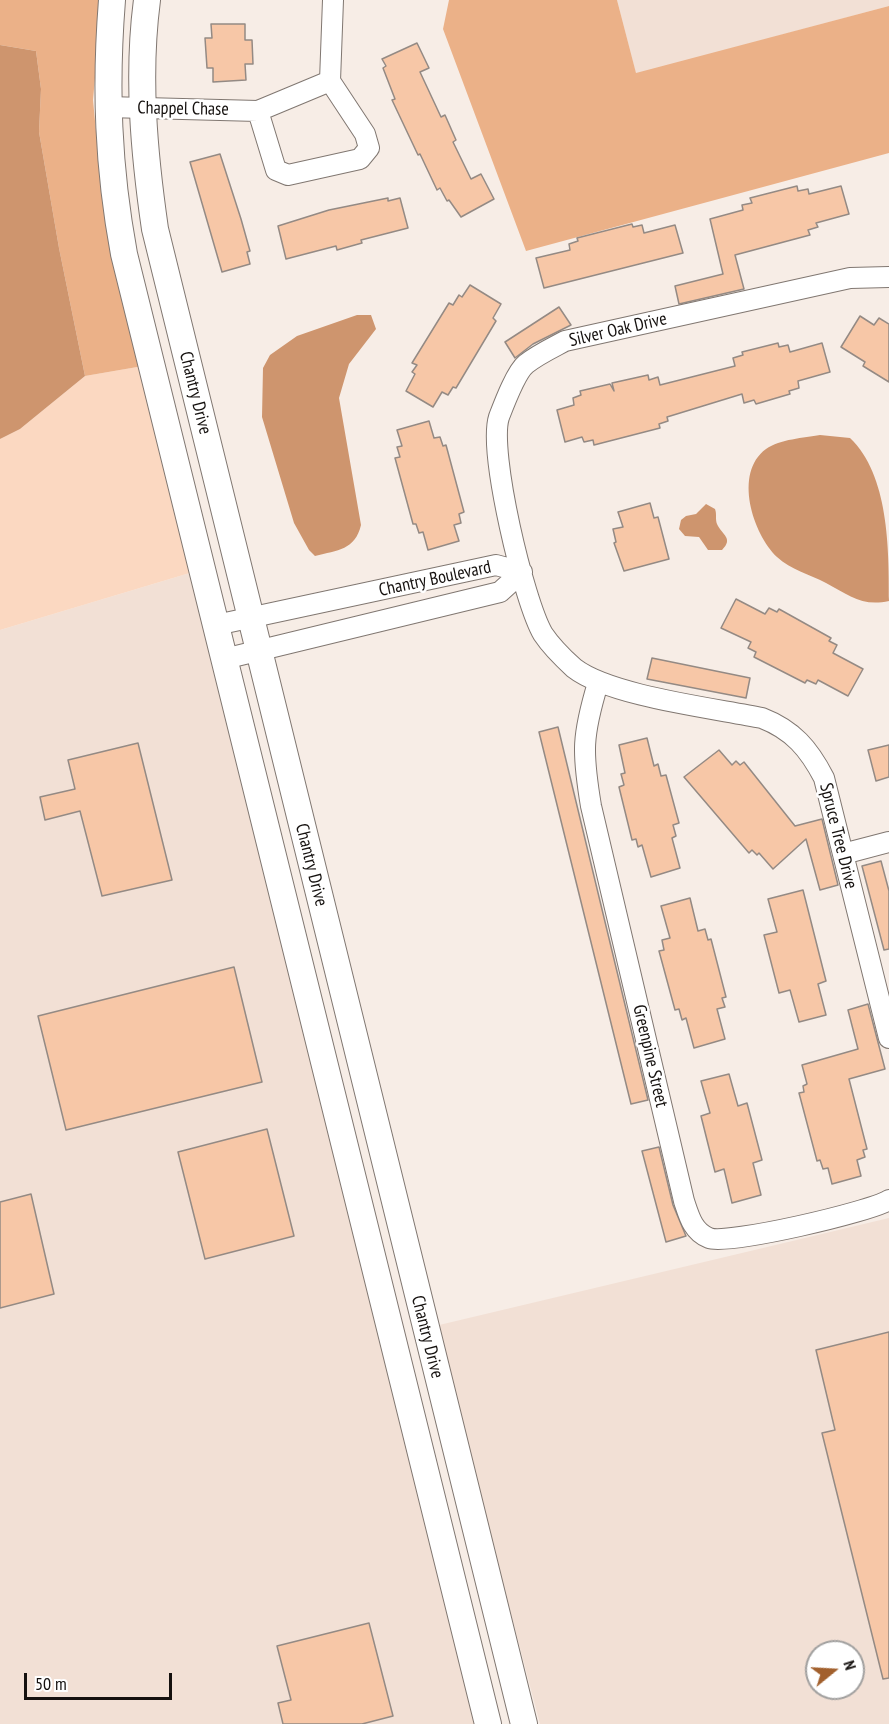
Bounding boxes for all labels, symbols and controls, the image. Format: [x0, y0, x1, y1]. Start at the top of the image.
street label: Chappel Chase [137, 97, 229, 121]
street label: Silver Oak Drive [567, 308, 669, 352]
street label: Chantry Drive [174, 349, 216, 437]
street label: Chantry Boulevard [377, 557, 493, 601]
street label: Spruce Tree Drive [814, 781, 862, 891]
street label: Chantry Drive [290, 821, 332, 909]
street label: Greenpine Street [628, 1003, 672, 1109]
street label: Chantry Drive [406, 1293, 448, 1381]
north arrow [805, 1640, 865, 1700]
text: N [839, 1658, 861, 1672]
scale bar [27, 1661, 176, 1699]
text: 50 m [35, 1672, 67, 1695]

